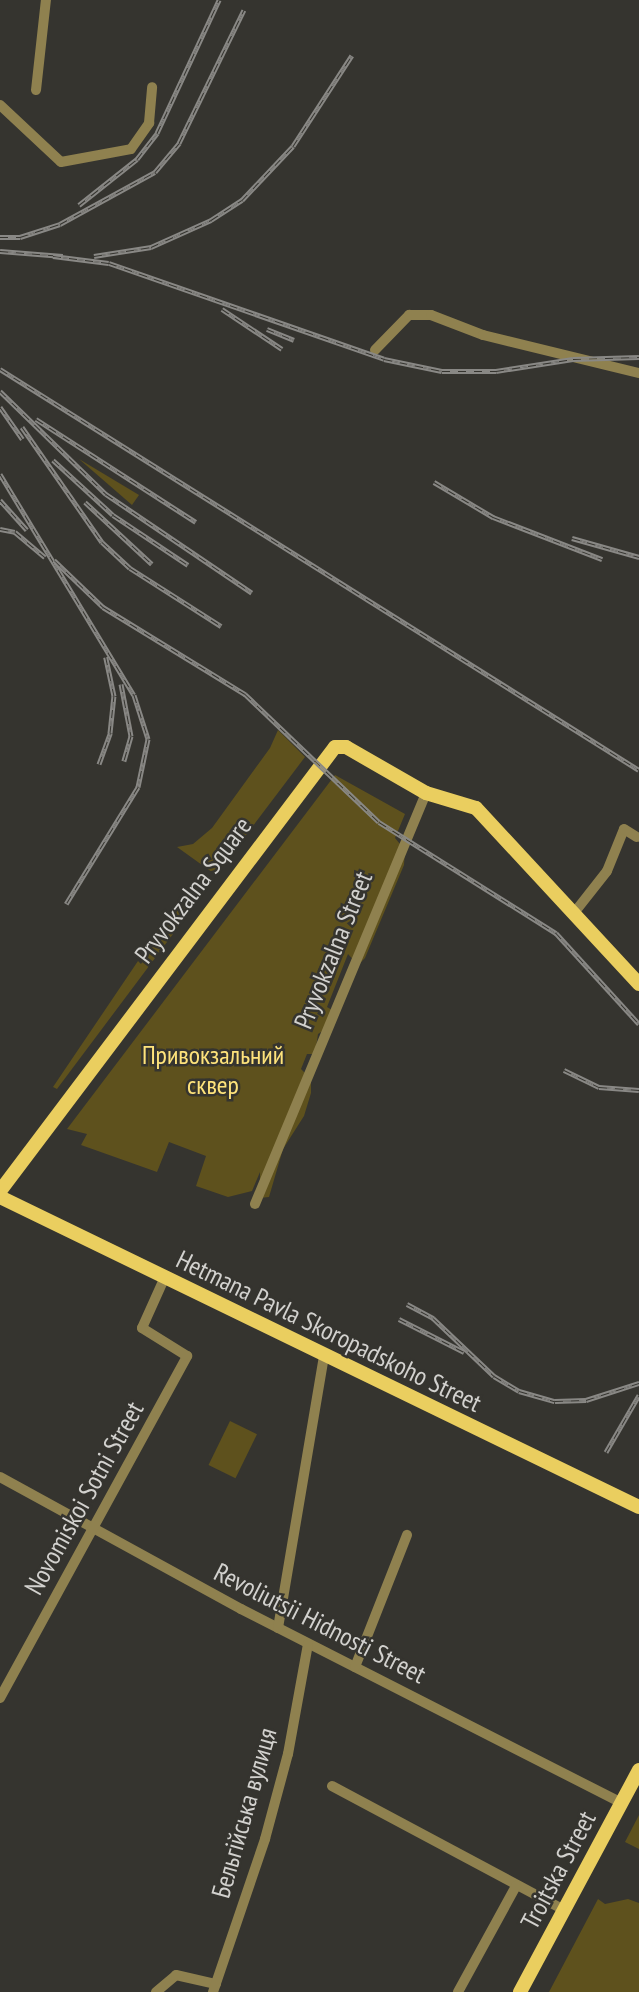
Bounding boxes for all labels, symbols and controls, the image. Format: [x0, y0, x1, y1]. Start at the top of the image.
street label: Pryvokzalna Square [128, 811, 258, 969]
street label: Pryvokzalna Street [287, 867, 379, 1033]
park label: Привокзальний сквер [142, 1039, 284, 1100]
street label: Hetmana Pavla Skoropadskoho Street [171, 1243, 487, 1419]
street label: Novomiskoi Sotni Street [18, 1396, 150, 1600]
street label: Revoliutsii Hidnosti Street [209, 1556, 431, 1690]
street label: Бельгійська вулиця [205, 1724, 283, 1902]
street label: Troitska Street [514, 1806, 602, 1934]

